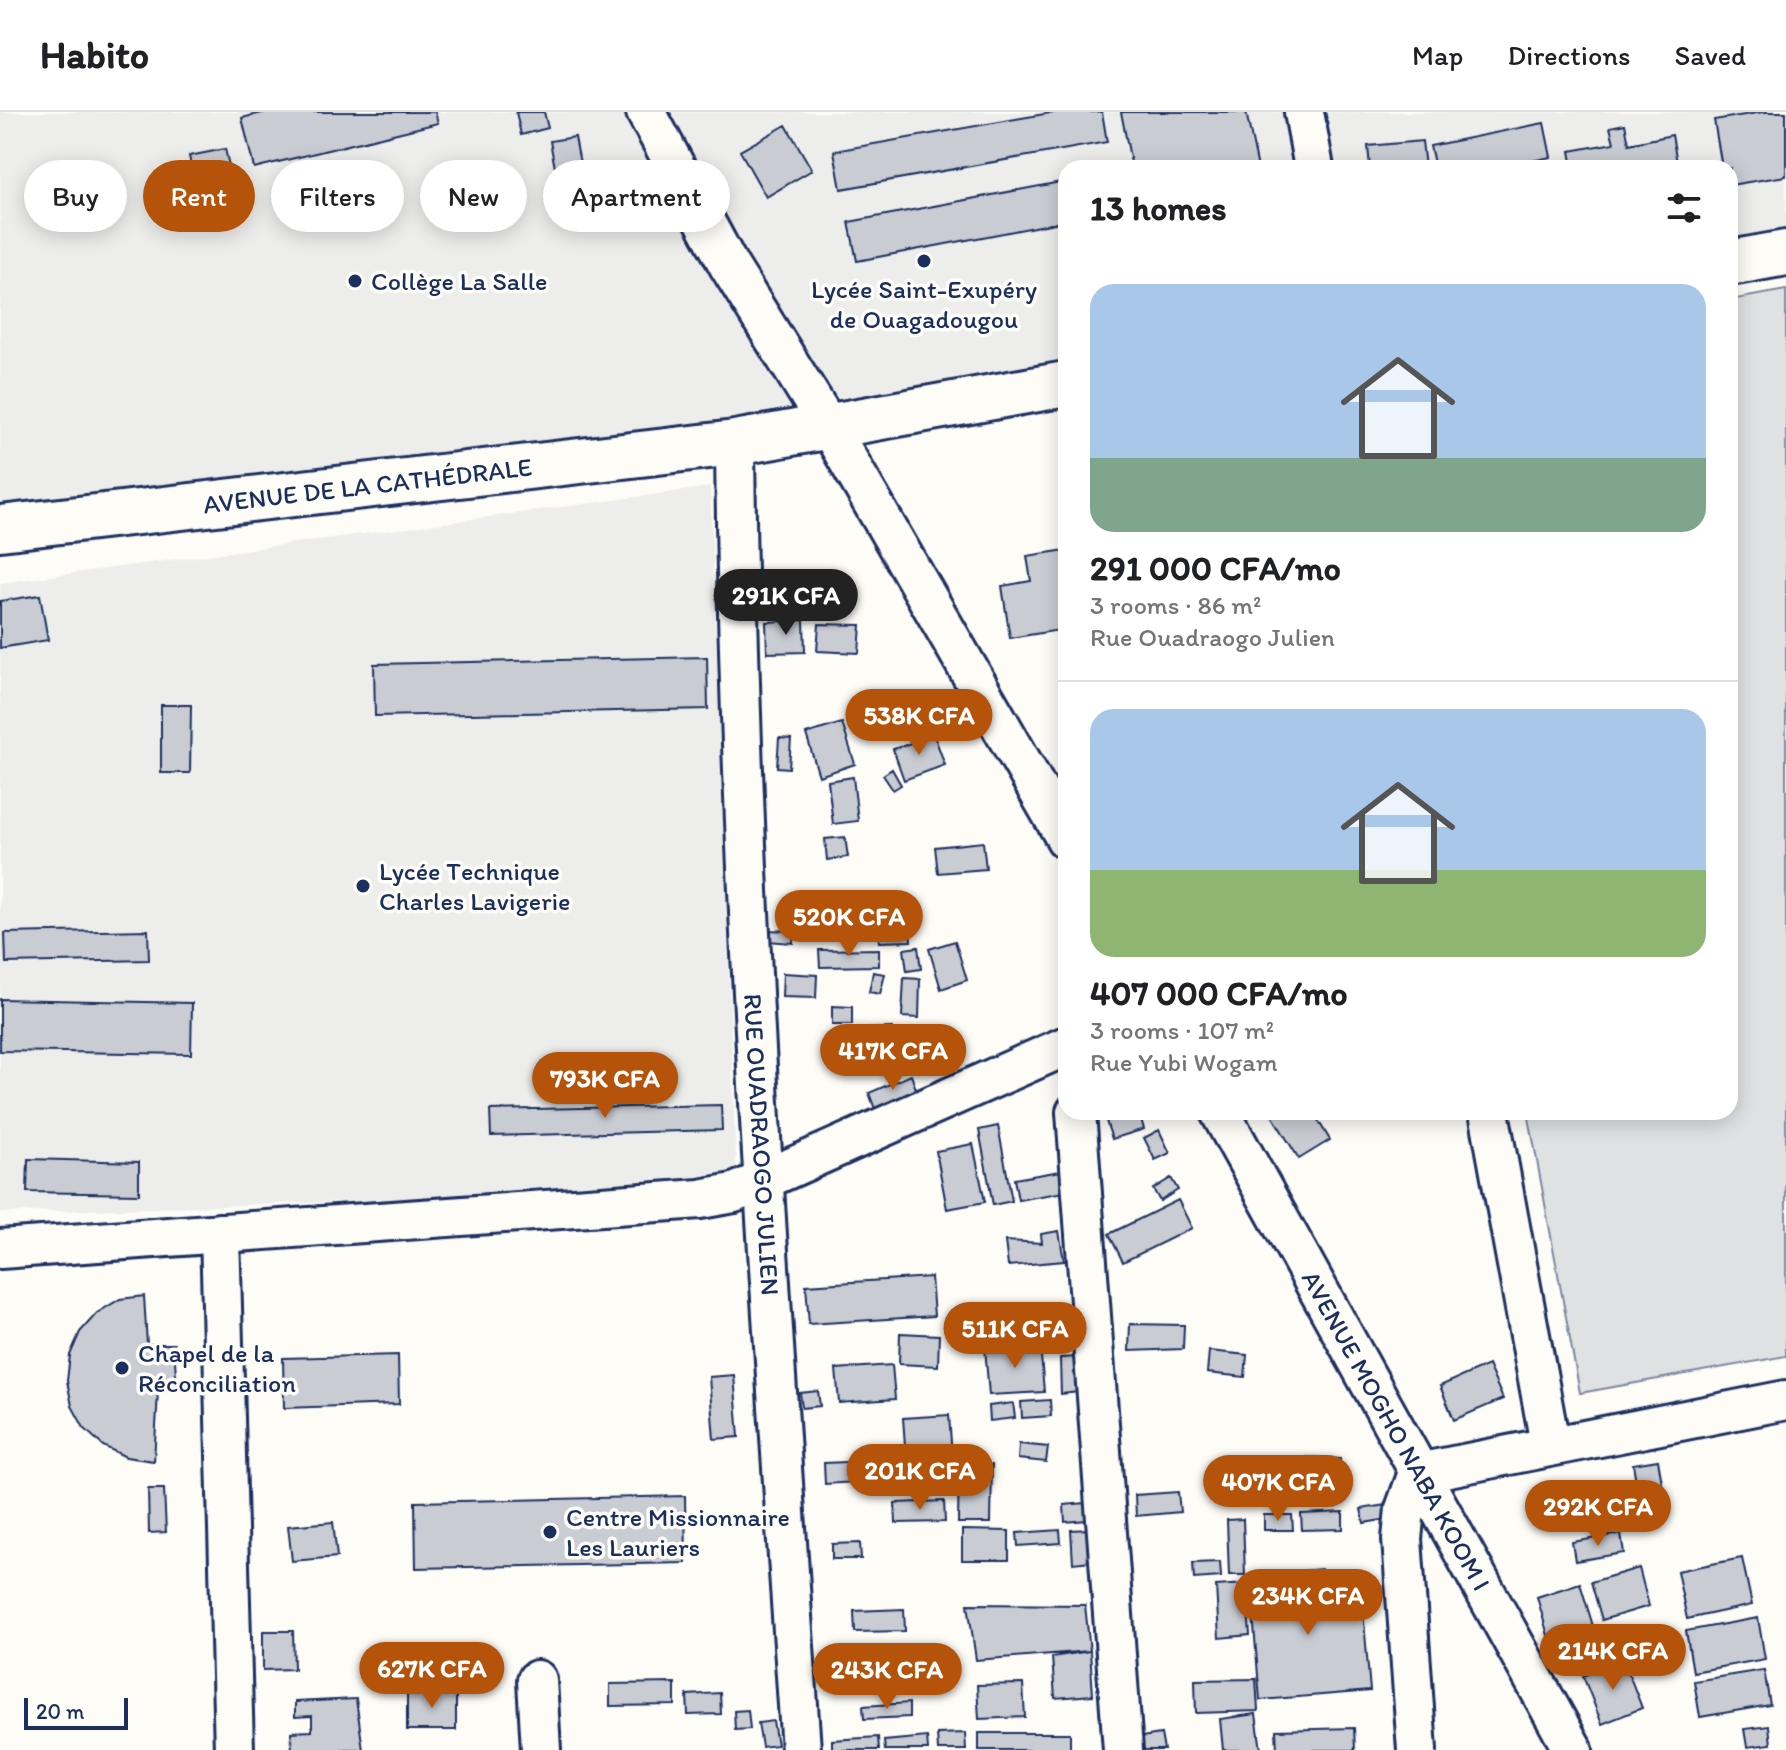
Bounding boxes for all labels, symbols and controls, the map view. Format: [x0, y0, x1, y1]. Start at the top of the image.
text: Habito [40, 32, 149, 78]
text: Map [1412, 38, 1463, 72]
text: Directions [1507, 38, 1631, 72]
text: Saved [1675, 38, 1746, 72]
chip: Buy [24, 160, 127, 232]
chip: Rent [143, 160, 255, 232]
chip: Filters [271, 160, 404, 232]
chip: New [420, 160, 527, 232]
chip: Apartment [543, 160, 730, 232]
icon: filters [1662, 186, 1706, 230]
text: 13 homes [1090, 188, 1226, 229]
marker: Lycée Saint-Exupéry de Ouagadougou [915, 252, 933, 270]
place label: Collège La Salle [371, 265, 547, 297]
marker: Collège La Salle [346, 272, 364, 290]
place label: Lycée Saint-Exupéry de Ouagadougou [811, 273, 1037, 335]
icon: home [1326, 336, 1470, 480]
street label: AVENUE DE LA CATHÉDRALE [201, 451, 534, 520]
text: 291 000 CFA/mo [1090, 548, 1341, 589]
pin: 291K CFA [703, 569, 869, 637]
text: 291K CFA [732, 579, 840, 611]
text: 3 rooms · 86 m² [1090, 589, 1261, 621]
text: Rue Ouadraogo Julien [1090, 621, 1335, 653]
pin: 538K CFA [836, 689, 1002, 757]
text: 538K CFA [863, 699, 975, 731]
icon: home [1326, 761, 1470, 905]
place label: Lycée Technique Charles Lavigerie [379, 855, 571, 917]
marker: Lycée Technique Charles Lavigerie [354, 877, 372, 895]
pin: 520K CFA [766, 890, 932, 958]
text: 520K CFA [793, 900, 905, 932]
text: 407 000 CFA/mo [1090, 973, 1348, 1014]
street label: RUE OUADRAOGO JULIEN [737, 993, 787, 1296]
text: 3 rooms · 107 m² [1090, 1014, 1274, 1046]
pin: 417K CFA [810, 1024, 976, 1092]
text: 417K CFA [838, 1034, 948, 1066]
text: Rue Yubi Wogam [1090, 1046, 1278, 1078]
pin: 793K CFA [522, 1052, 688, 1120]
text: 793K CFA [550, 1062, 660, 1094]
street label: AVENUE MOGHO NABA KOOM I [1295, 1265, 1498, 1596]
pin: 511K CFA [932, 1302, 1098, 1370]
text: 511K CFA [962, 1312, 1068, 1344]
place label: Chapel de la Réconciliation [138, 1337, 296, 1399]
marker: Chapel de la Réconciliation [113, 1359, 131, 1377]
pin: 201K CFA [837, 1444, 1003, 1512]
text: 201K CFA [865, 1454, 975, 1486]
pin: 407K CFA [1195, 1455, 1361, 1523]
text: 407K CFA [1221, 1465, 1335, 1497]
pin: 292K CFA [1515, 1480, 1681, 1548]
text: 292K CFA [1543, 1490, 1653, 1522]
place label: Centre Missionnaire Les Lauriers [566, 1501, 790, 1563]
marker: Centre Missionnaire Les Lauriers [541, 1523, 559, 1541]
pin: 234K CFA [1225, 1569, 1391, 1637]
text: 234K CFA [1252, 1579, 1364, 1611]
pin: 214K CFA [1530, 1624, 1696, 1692]
text: 214K CFA [1558, 1634, 1668, 1666]
pin: 627K CFA [349, 1642, 515, 1710]
pin: 243K CFA [804, 1643, 970, 1711]
text: 627K CFA [377, 1652, 487, 1684]
text: 243K CFA [831, 1653, 943, 1685]
scale bar [24, 1694, 128, 1730]
text: 20 m [36, 1698, 85, 1725]

